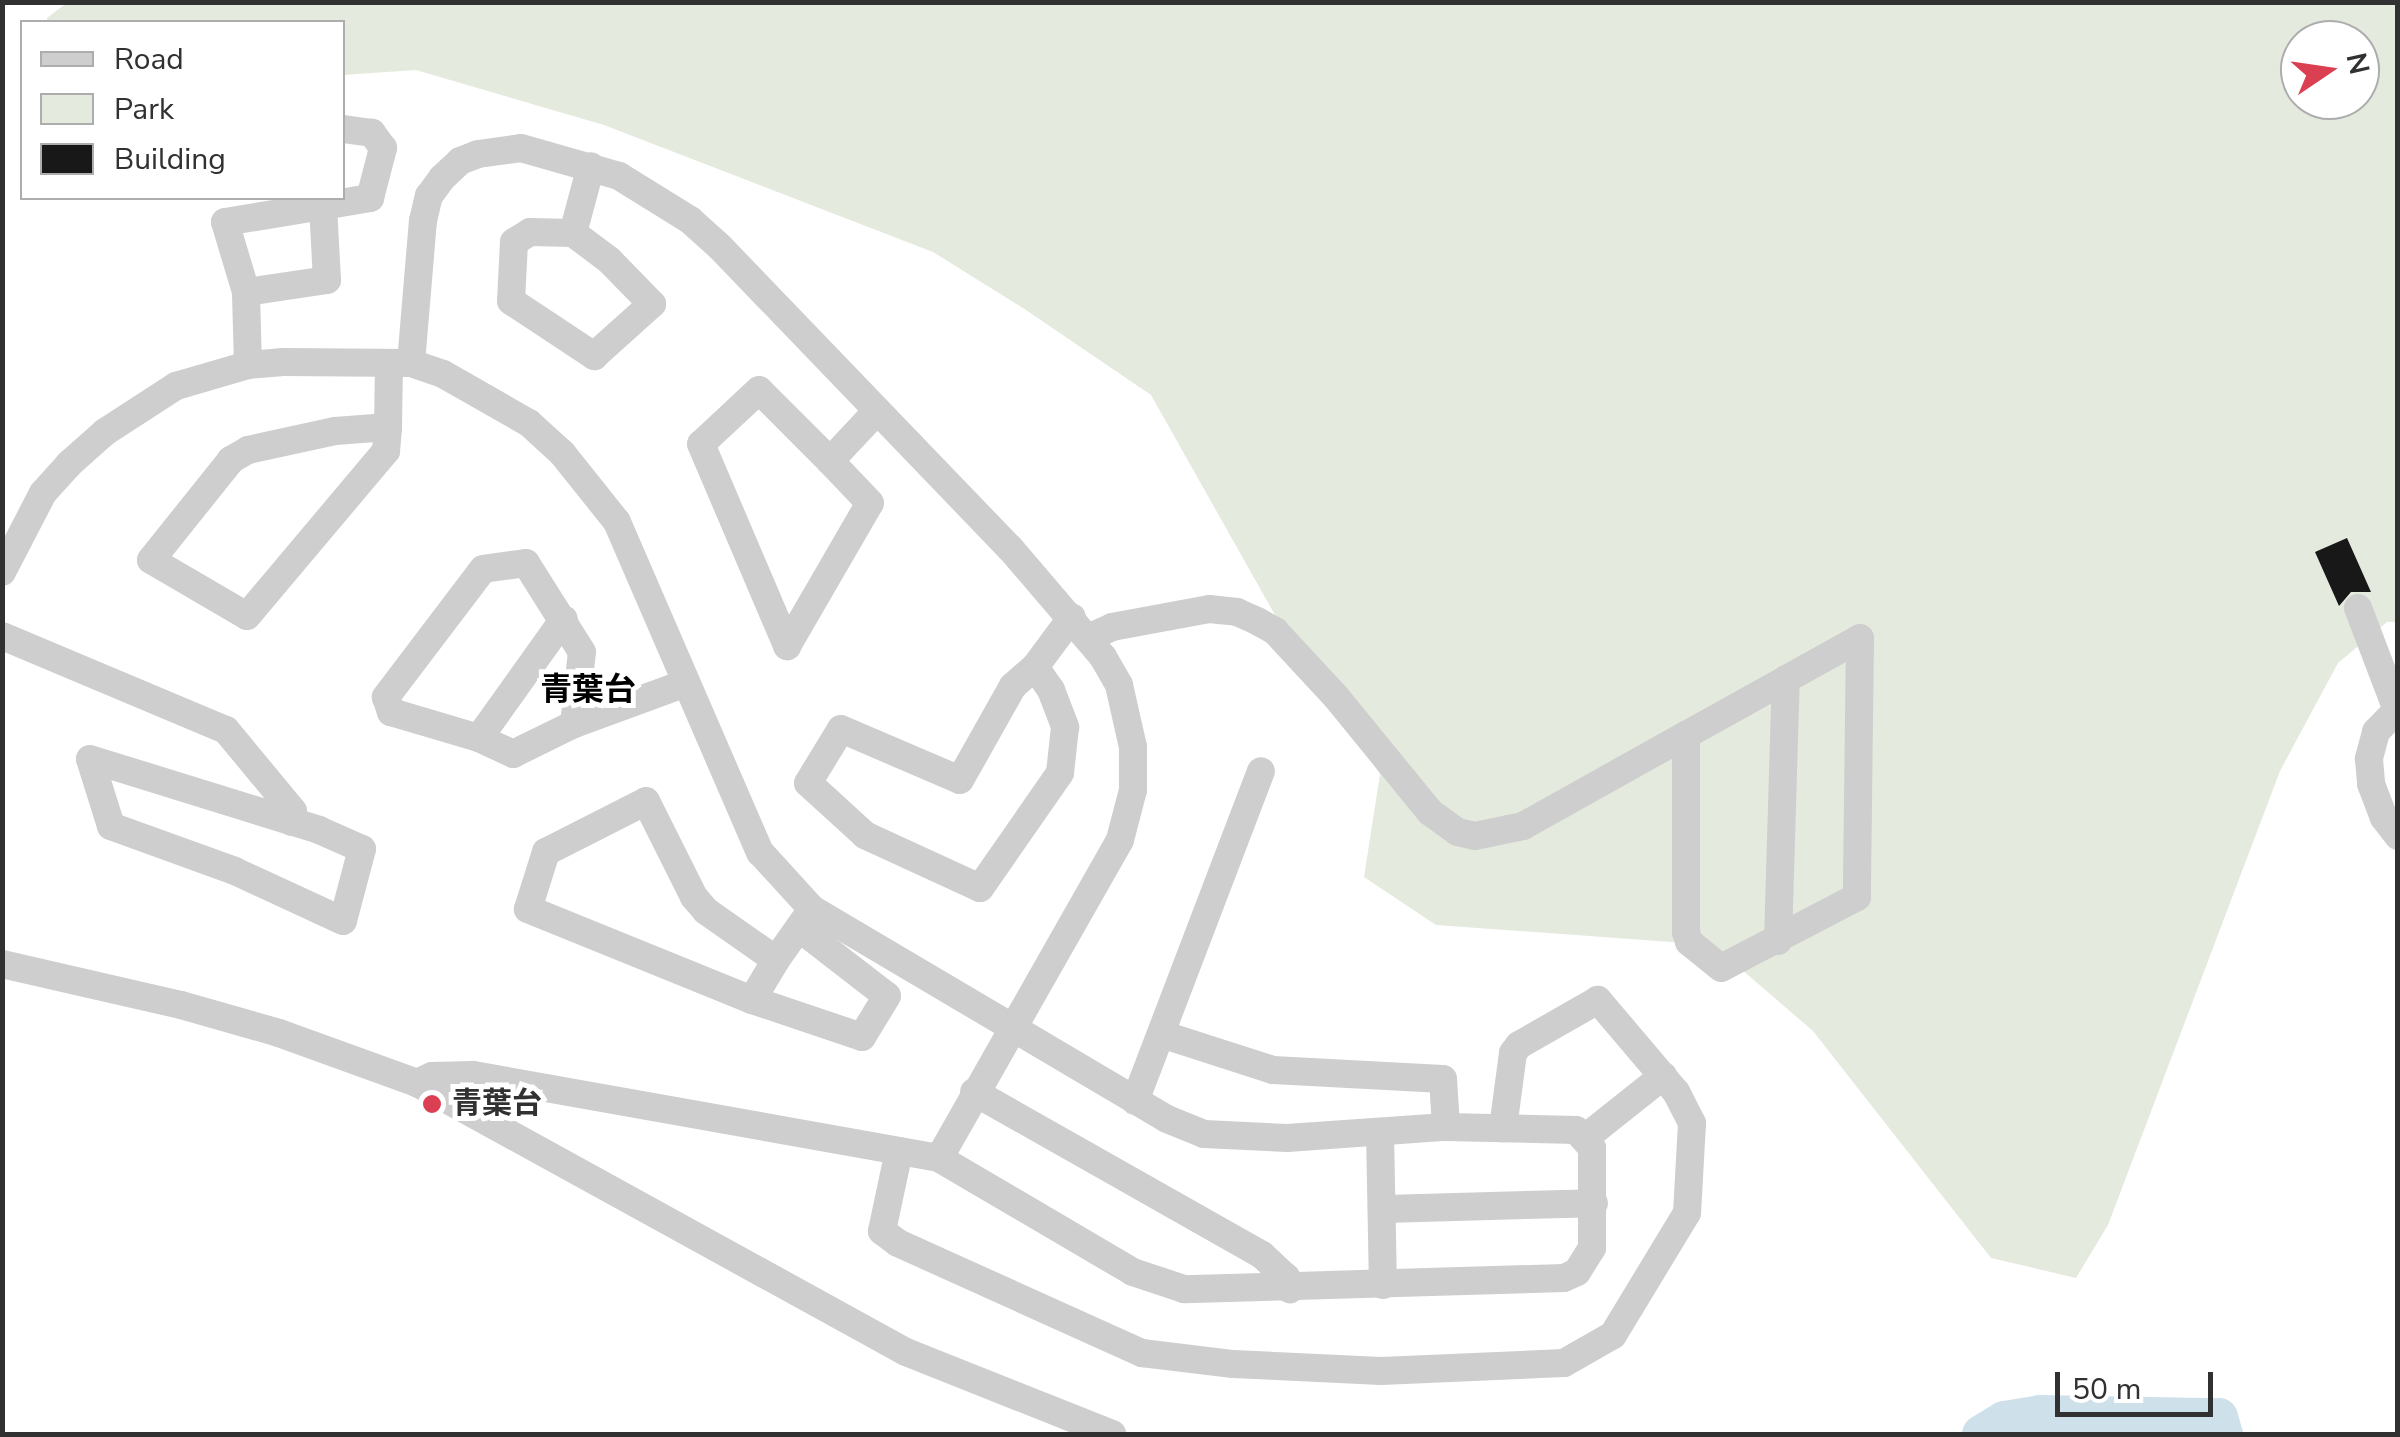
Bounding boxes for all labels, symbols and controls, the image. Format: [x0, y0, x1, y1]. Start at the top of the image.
legend [20, 20, 345, 200]
north arrow [2280, 20, 2380, 120]
text: Road [114, 39, 184, 80]
text: N [2336, 49, 2378, 78]
text: Park [114, 89, 174, 130]
text: Building [114, 139, 226, 180]
district label: 青葉台 [540, 671, 636, 709]
place label: 青葉台 [452, 1086, 542, 1122]
marker: 青葉台 [421, 1093, 443, 1115]
scale bar [2060, 1352, 2218, 1414]
text: 50 m [2072, 1369, 2141, 1410]

